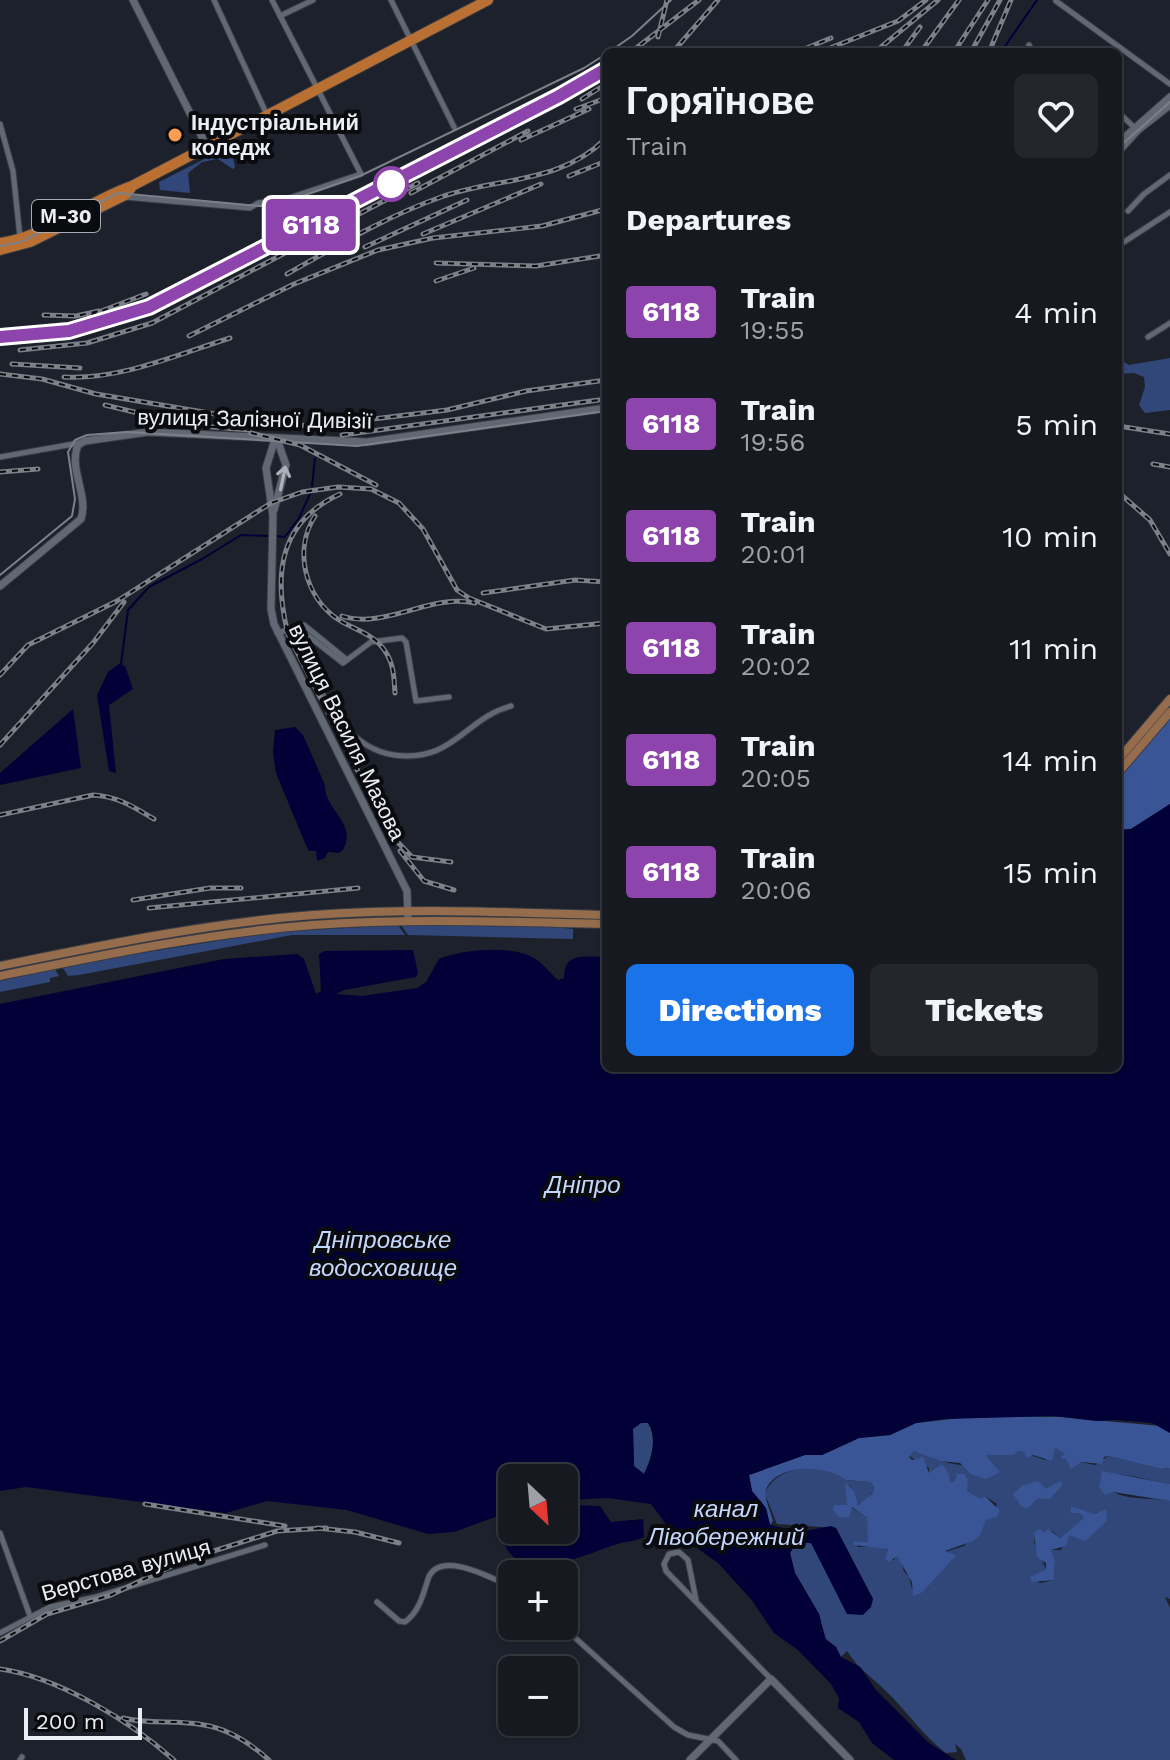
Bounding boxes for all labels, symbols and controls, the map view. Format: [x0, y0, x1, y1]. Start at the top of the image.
button: heart [1014, 74, 1098, 158]
text: Горяїнове [626, 79, 815, 123]
place label: Індустріальний коледж [191, 110, 359, 160]
marker: Індустріальний коледж [166, 126, 184, 144]
text: Train [626, 131, 688, 161]
unlabelled marker [374, 167, 408, 201]
line badge: 6118 [255, 199, 367, 251]
road number: М-30 [32, 200, 100, 232]
text: Departures [626, 202, 791, 237]
text: 6118 [282, 208, 340, 241]
text: Train [740, 280, 816, 315]
text: 6118 [642, 295, 700, 328]
text: 4 min [1014, 295, 1098, 330]
text: 19:55 [740, 315, 805, 345]
text: Train [740, 392, 816, 427]
street label: вулиця Залізної Дивізії [137, 404, 373, 434]
text: 6118 [642, 407, 700, 440]
text: 5 min [1015, 407, 1098, 442]
text: 19:56 [740, 427, 805, 457]
one-way arrow [276, 465, 291, 491]
text: Train [740, 504, 816, 539]
text: 6118 [642, 519, 700, 552]
text: 10 min [1002, 519, 1098, 554]
text: 20:01 [740, 539, 806, 569]
text: Train [740, 616, 816, 651]
street label: вулиця Василя Мазова [284, 620, 411, 845]
text: 6118 [642, 631, 700, 664]
text: 11 min [1009, 631, 1098, 666]
text: 20:02 [740, 651, 811, 681]
text: Train [740, 728, 816, 763]
text: 6118 [642, 743, 700, 776]
text: 14 min [1003, 743, 1098, 778]
text: 20:05 [740, 763, 811, 793]
text: Train [740, 840, 816, 875]
text: 6118 [642, 855, 700, 888]
text: 15 min [1003, 855, 1098, 890]
text: 20:06 [740, 875, 811, 905]
button: Directions [626, 964, 854, 1056]
button: Tickets [870, 964, 1098, 1056]
water label: Дніпро [542, 1171, 621, 1199]
water label: Дніпровське водосховище [309, 1226, 457, 1282]
north arrow [498, 1464, 578, 1544]
map controls [498, 1464, 578, 1736]
water label: канал Лівобережний [646, 1495, 804, 1551]
street label: Верстова вулиця [39, 1534, 213, 1606]
button: + [498, 1560, 578, 1640]
button: − [498, 1656, 578, 1736]
scale bar [24, 1704, 142, 1740]
text: 200 m [36, 1709, 105, 1734]

